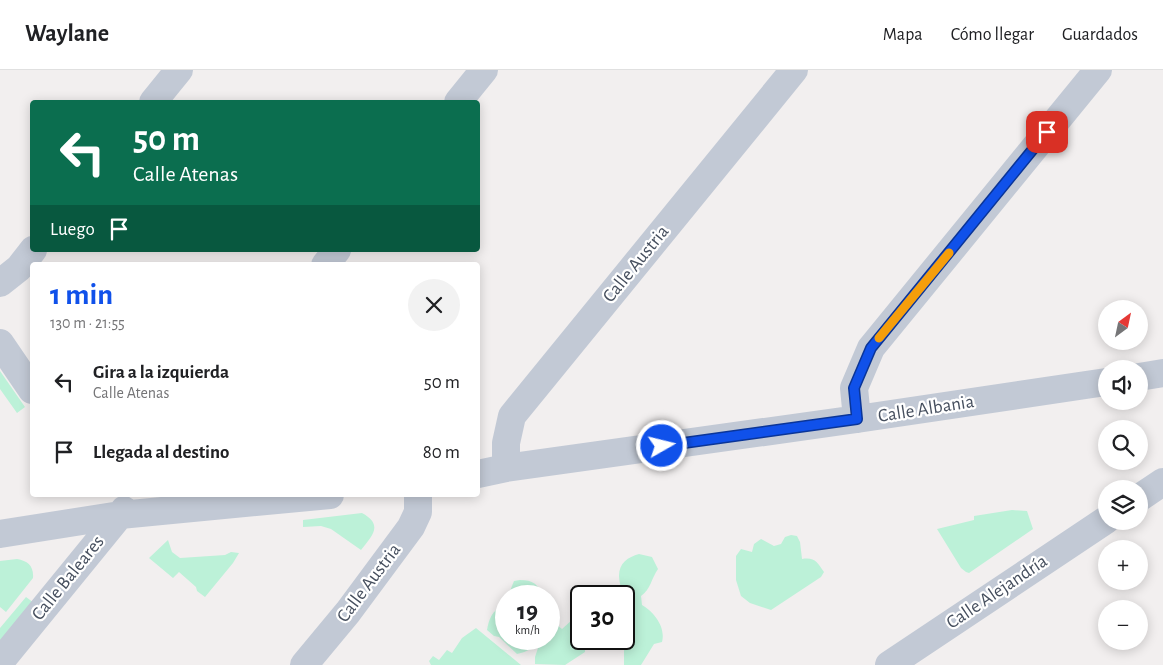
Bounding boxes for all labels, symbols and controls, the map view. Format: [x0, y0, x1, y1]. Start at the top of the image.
text: Waylane [25, 22, 109, 46]
text: Mapa [883, 26, 923, 44]
text: Cómo llegar [951, 26, 1034, 44]
text: Guardados [1062, 26, 1138, 44]
pin [1026, 111, 1068, 153]
icon: arrive [1033, 118, 1061, 146]
icon: left [50, 120, 115, 185]
text: 50 m [133, 122, 200, 157]
text: Calle Atenas [133, 163, 238, 185]
icon: arrive [105, 215, 133, 243]
text: Luego [50, 220, 95, 239]
street label: Calle Austria [599, 222, 673, 306]
button: close [408, 279, 460, 331]
text: 1 min [50, 280, 113, 310]
north arrow [1098, 300, 1148, 350]
map controls [1098, 300, 1148, 650]
text: 130 m · 21:55 [50, 315, 125, 331]
button: sound [1098, 360, 1148, 410]
text: Gira a la izquierda [93, 363, 229, 382]
icon: left [50, 368, 78, 396]
text: 50 m [424, 373, 460, 392]
text: Calle Atenas [93, 385, 169, 401]
street label: Calle Albania [877, 392, 976, 426]
position arrow [635, 419, 687, 471]
button: search [1098, 420, 1148, 470]
icon: arrive [50, 438, 78, 466]
text: Llegada al destino [93, 443, 230, 462]
text: 80 m [423, 443, 460, 462]
button: layers [1098, 480, 1148, 530]
street label: Calle Baleares [28, 532, 108, 624]
street label: Calle Austria [333, 540, 405, 626]
button: + [1098, 540, 1148, 590]
street label: Calle Alejandría [943, 551, 1051, 633]
speed limit sign: 30 [570, 585, 635, 650]
text: 19 [517, 599, 538, 624]
button: − [1098, 600, 1148, 650]
text: km/h [515, 624, 540, 636]

